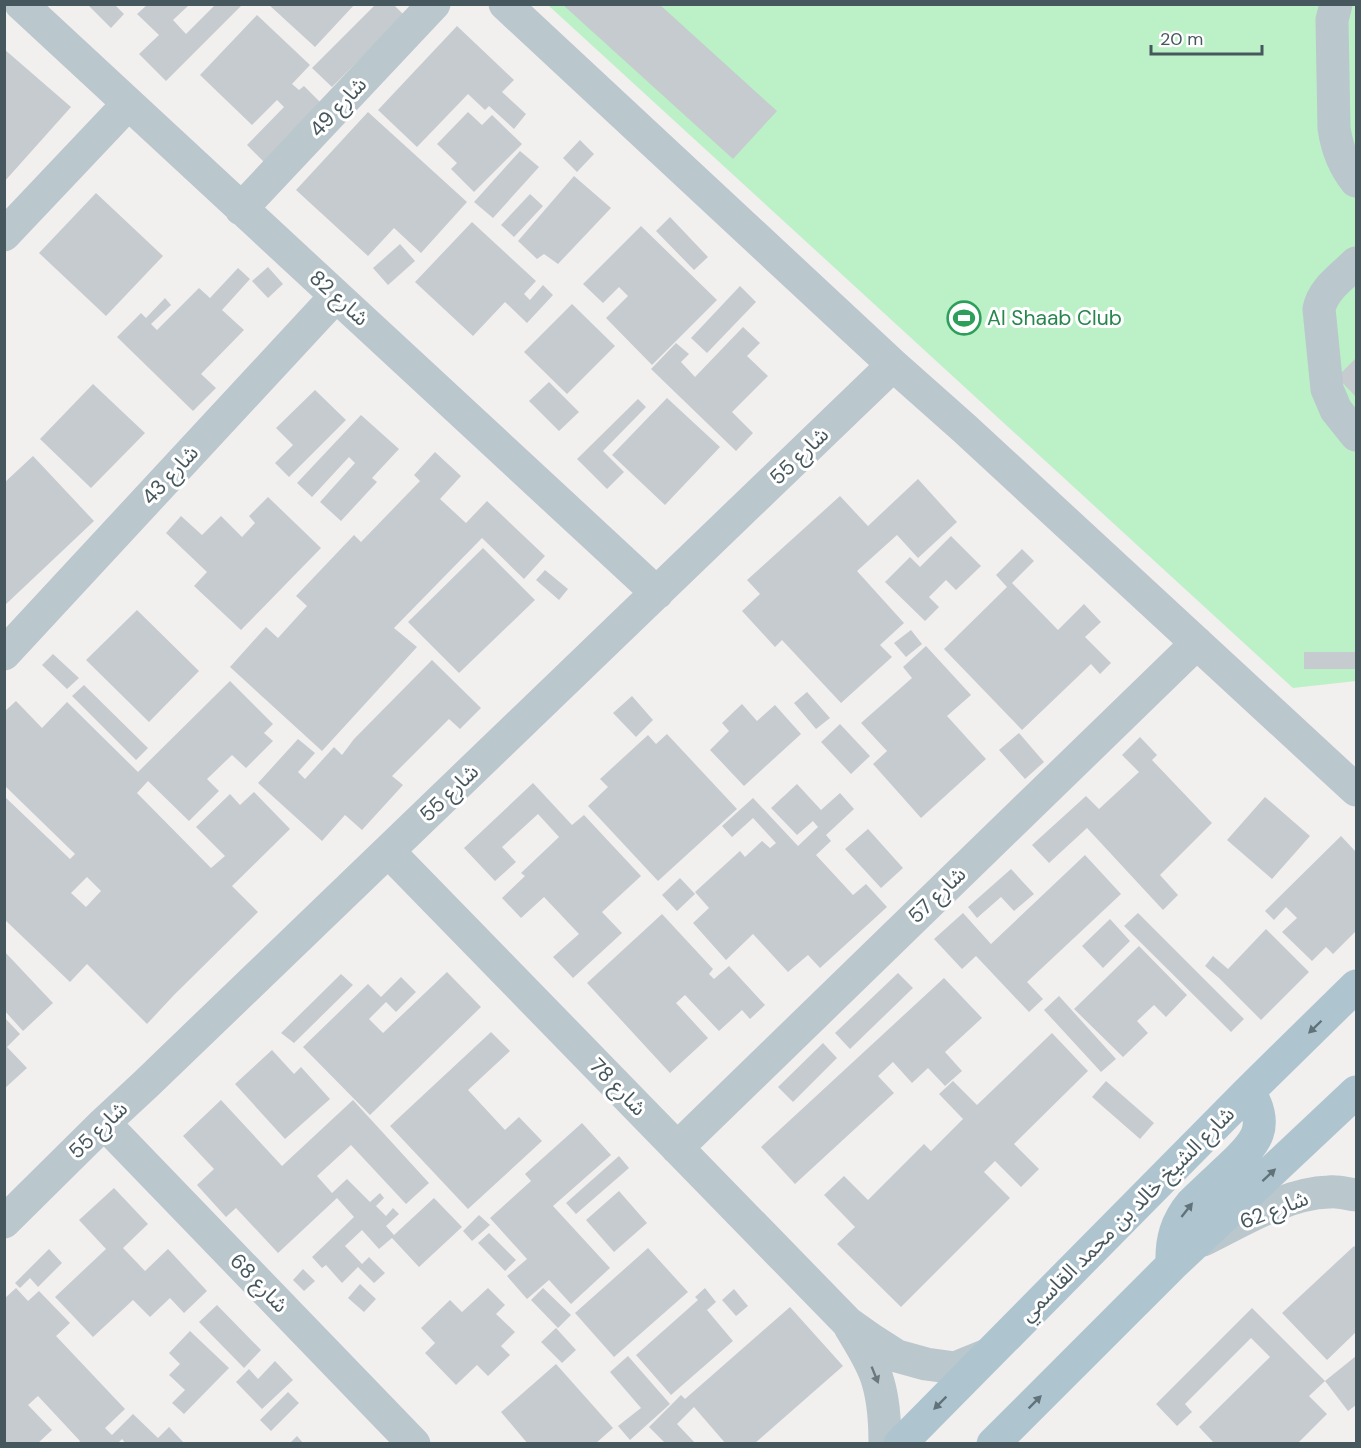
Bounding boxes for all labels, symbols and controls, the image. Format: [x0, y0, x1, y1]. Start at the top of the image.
scale bar [1151, 18, 1262, 56]
text: 20 m [1160, 27, 1203, 51]
street label: شارع 49 [303, 71, 374, 144]
street label: شارع 82 [303, 264, 375, 333]
sports icon: Al Shaab Club [946, 300, 982, 336]
place label: Al Shaab Club [987, 304, 1122, 332]
street label: شارع 55 [763, 421, 835, 492]
street label: شارع 43 [135, 439, 205, 511]
street label: شارع 55 [413, 758, 485, 829]
street label: شارع 57 [902, 861, 973, 930]
one-way arrow [1308, 1019, 1322, 1033]
street label: شارع 78 [583, 1052, 652, 1123]
street label: شارع 55 [62, 1095, 134, 1166]
street label: شارع الشيخ خالد بن محمد القاسمي [1013, 1100, 1242, 1329]
one-way arrow [1261, 1168, 1276, 1182]
street label: شارع 62 [1236, 1184, 1313, 1237]
one-way arrow [1181, 1202, 1194, 1218]
street label: شارع 68 [223, 1247, 294, 1319]
one-way arrow [870, 1366, 880, 1384]
one-way arrow [933, 1396, 947, 1411]
one-way arrow [1027, 1396, 1041, 1410]

